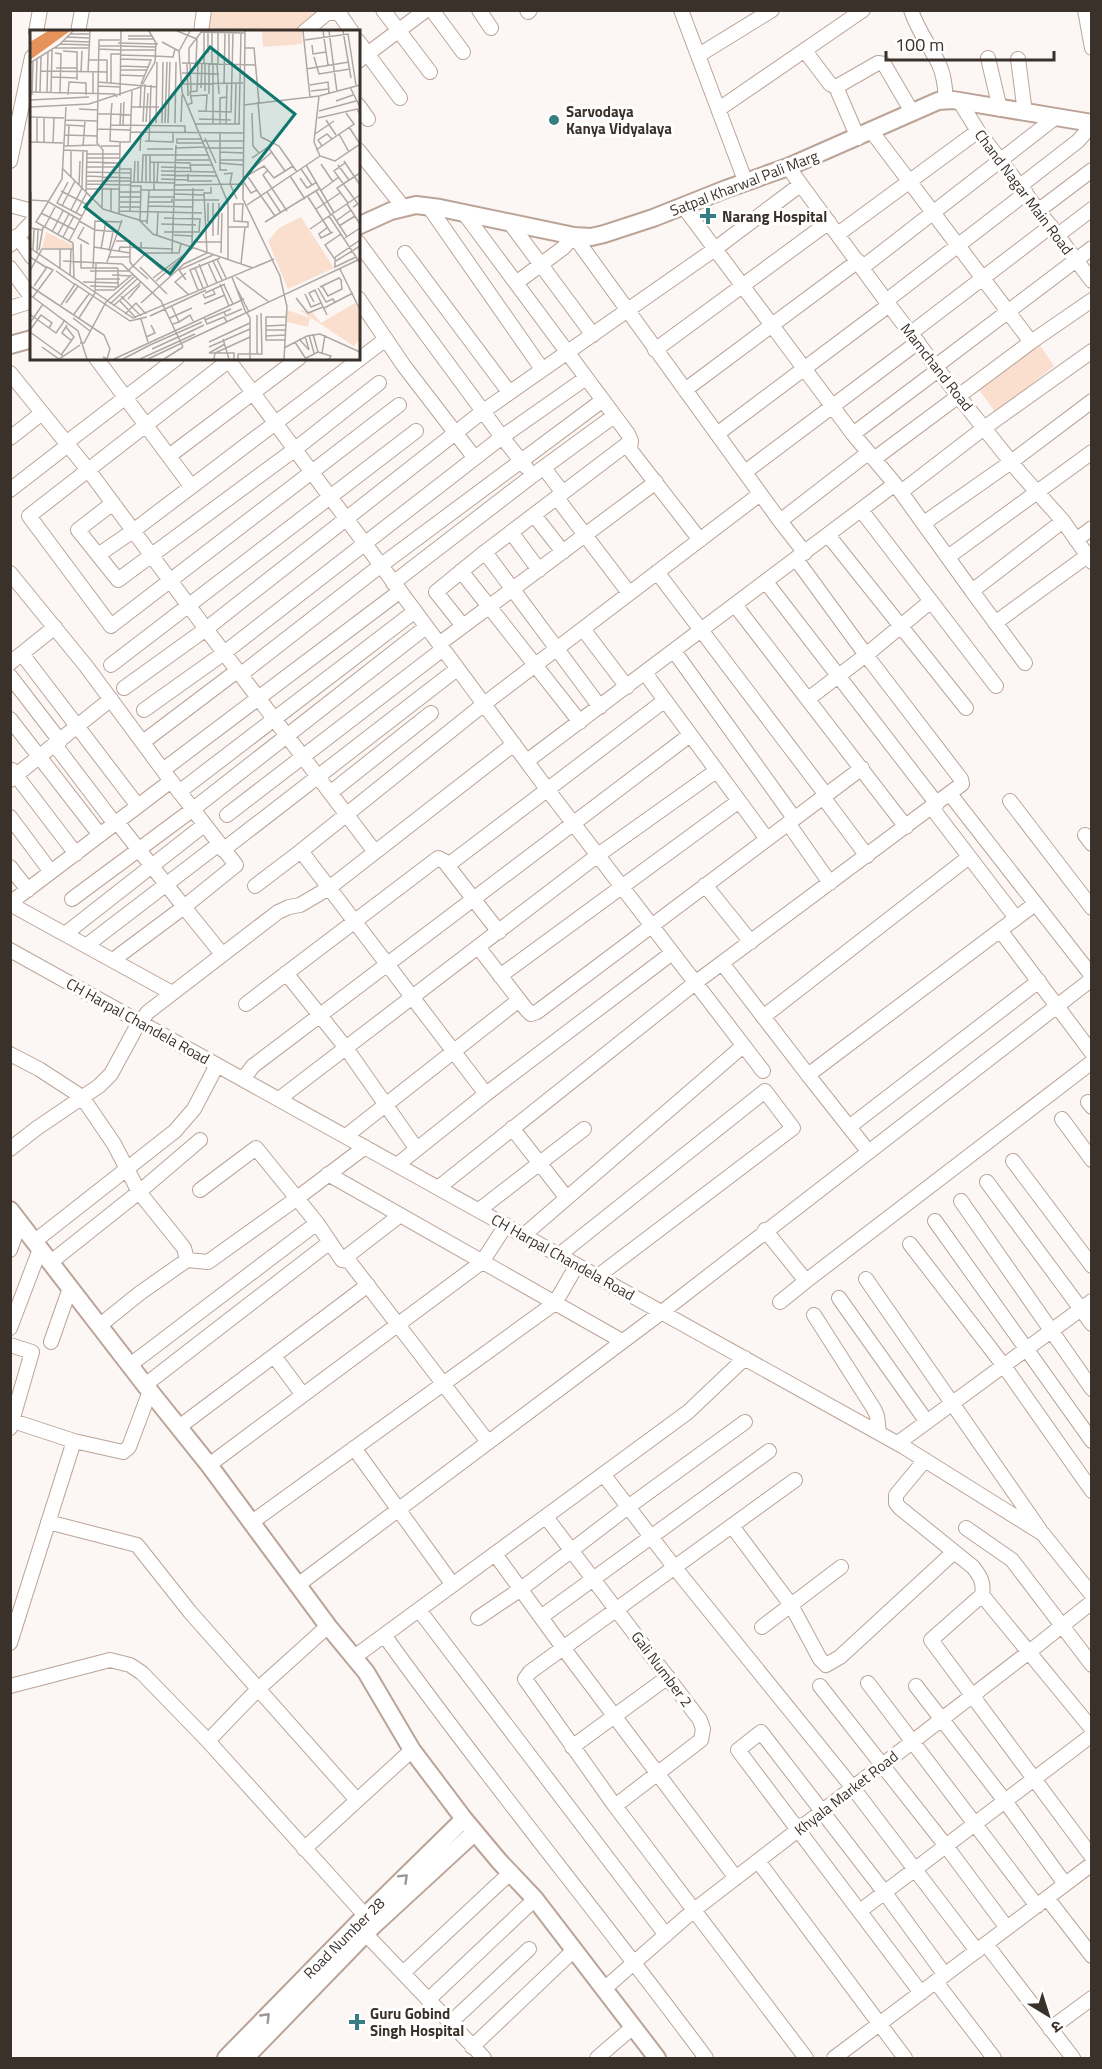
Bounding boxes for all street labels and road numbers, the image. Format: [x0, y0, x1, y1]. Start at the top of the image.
street label: Chand Nagar Main Road [969, 125, 1079, 259]
street label: Satpal Kharwal Pali Marg [666, 144, 822, 222]
street label: Mamchand Road [895, 318, 979, 416]
street label: CH Harpal Chandela Road [62, 972, 214, 1070]
street label: CH Harpal Chandela Road [487, 1208, 639, 1306]
street label: Gali Number 2 [626, 1626, 698, 1712]
street label: Khyala Market Road [789, 1745, 903, 1841]
street label: Road Number 28 [298, 1892, 390, 1984]

